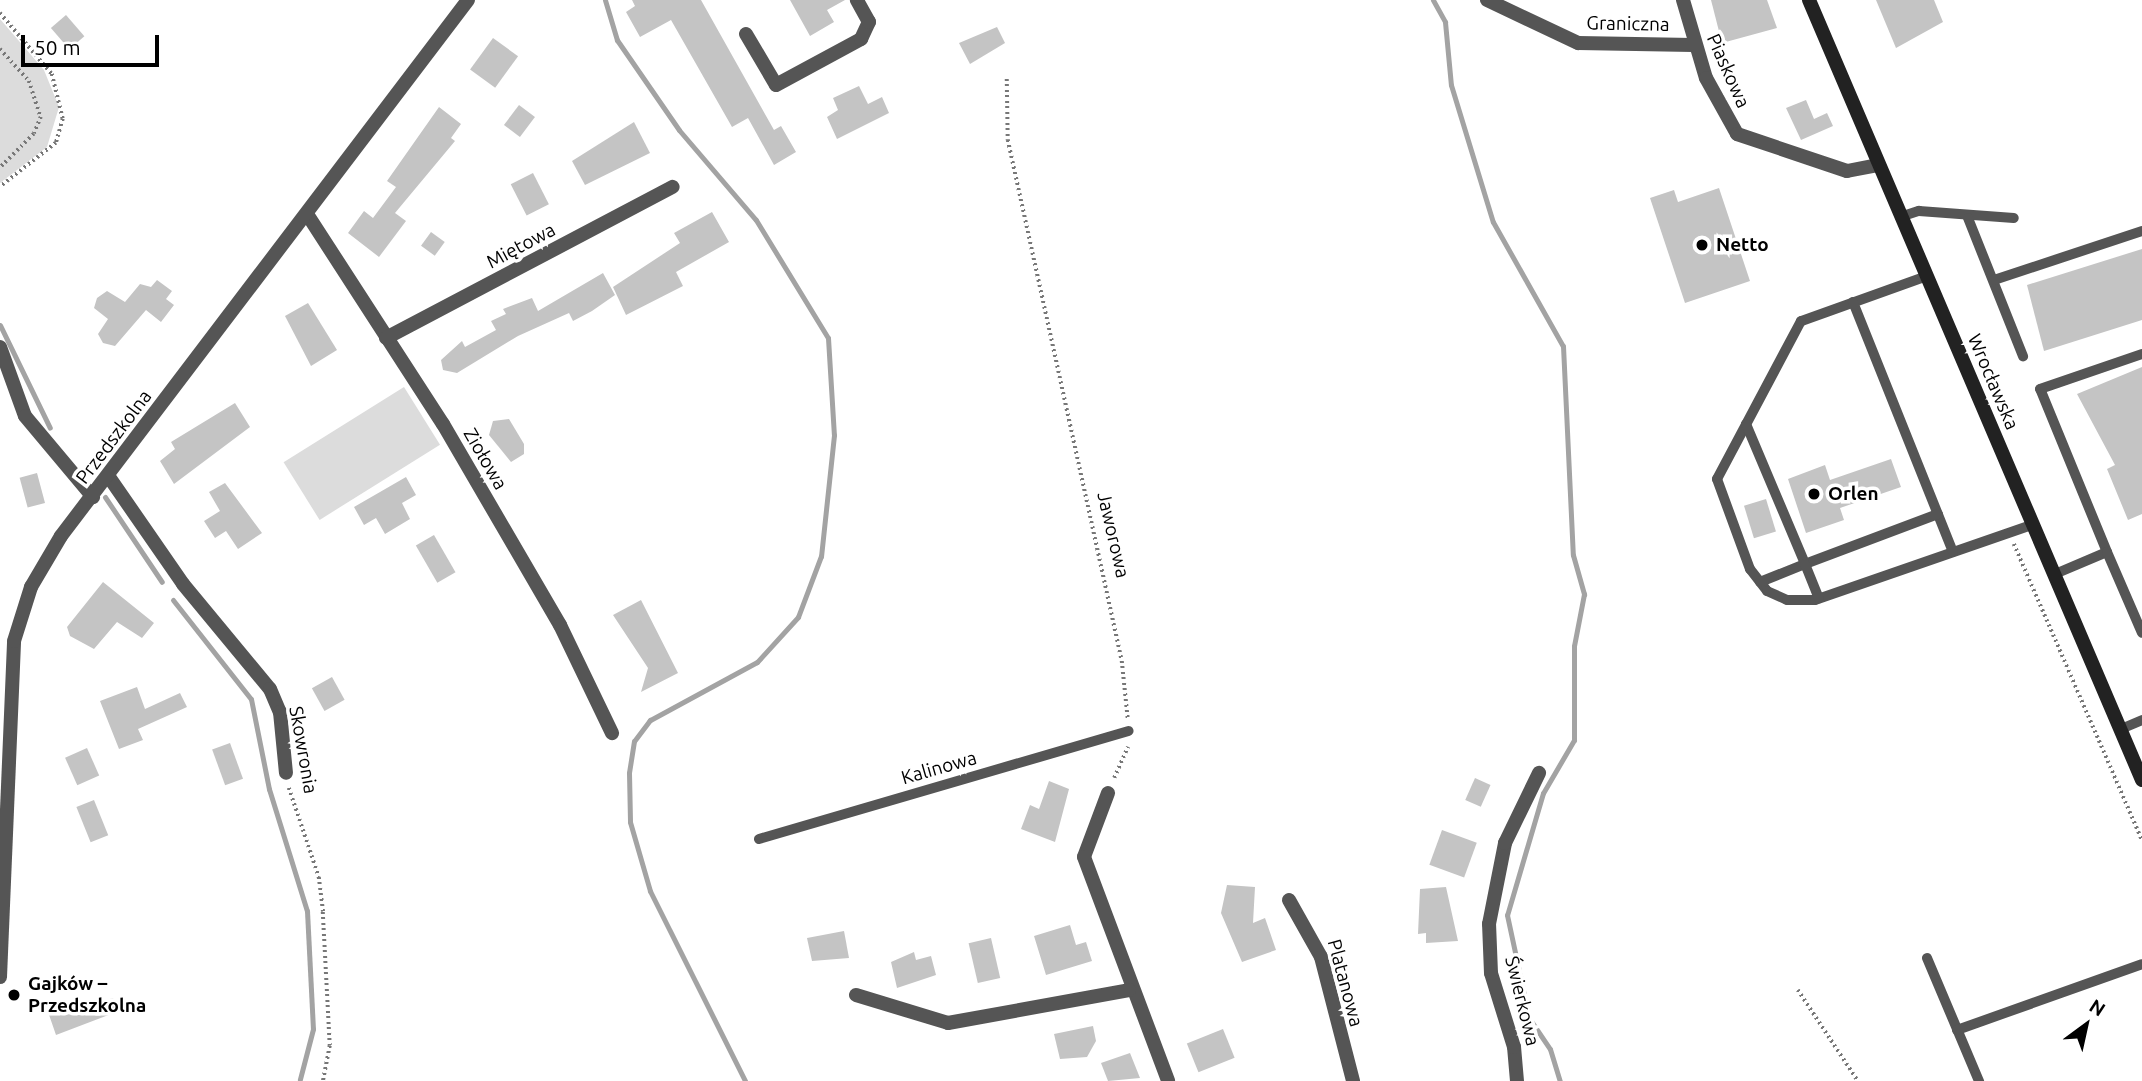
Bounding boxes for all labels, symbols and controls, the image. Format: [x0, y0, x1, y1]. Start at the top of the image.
street label: Graniczna [1586, 12, 1670, 36]
scale bar [24, 21, 163, 65]
street label: Piaskowa [1702, 30, 1754, 112]
text: 50 m [34, 35, 81, 59]
street label: Miętowa [483, 218, 559, 274]
place label: Netto [1716, 234, 1769, 256]
marker: Netto [1694, 237, 1710, 253]
street label: Wrocławska [1963, 331, 2023, 433]
street label: Przedszkolna [71, 386, 157, 488]
street label: Ziołowa [458, 424, 512, 494]
place label: Orlen [1828, 483, 1879, 505]
marker: Orlen [1806, 486, 1822, 502]
street label: Jaworowa [1092, 490, 1134, 580]
street label: Skowronia [284, 704, 322, 796]
street label: Kalinowa [899, 746, 979, 790]
street label: Platanowa [1322, 937, 1368, 1029]
street label: Świerkowa [1500, 954, 1544, 1048]
place label: Gajków – Przedszkolna [28, 973, 146, 1017]
marker: Gajków – Przedszkolna [6, 987, 22, 1003]
north arrow [2051, 990, 2121, 1060]
text: N [2085, 994, 2109, 1020]

